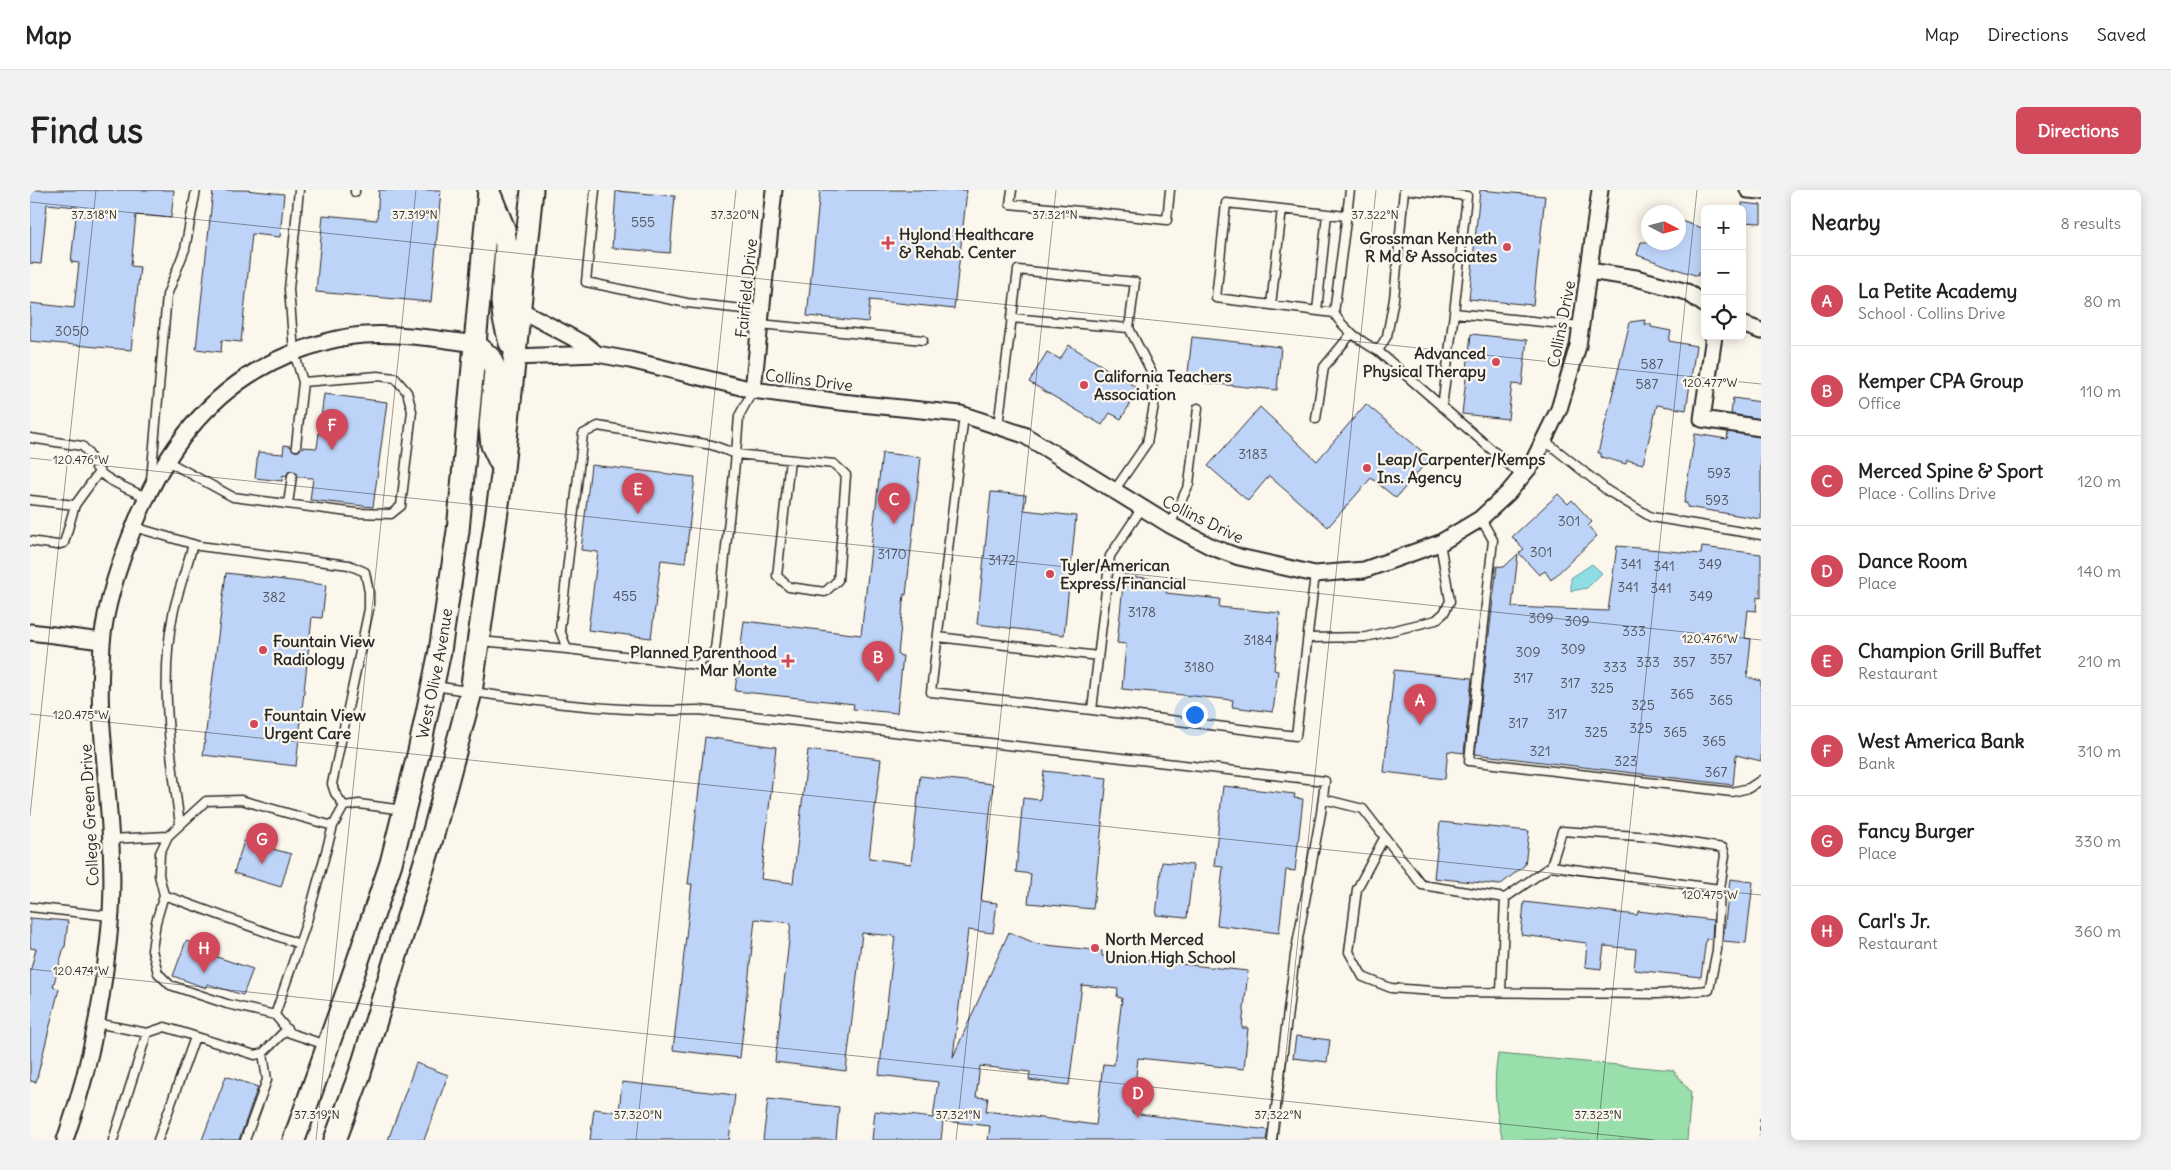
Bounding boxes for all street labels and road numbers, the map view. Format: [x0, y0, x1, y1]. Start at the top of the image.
street label: Fairfield Drive [731, 237, 761, 339]
street label: Collins Drive [1543, 279, 1579, 369]
street label: Collins Drive [764, 365, 854, 395]
street label: Collins Drive [1159, 491, 1247, 547]
street label: West Olive Avenue [412, 607, 456, 741]
street label: College Green Drive [75, 743, 103, 887]

